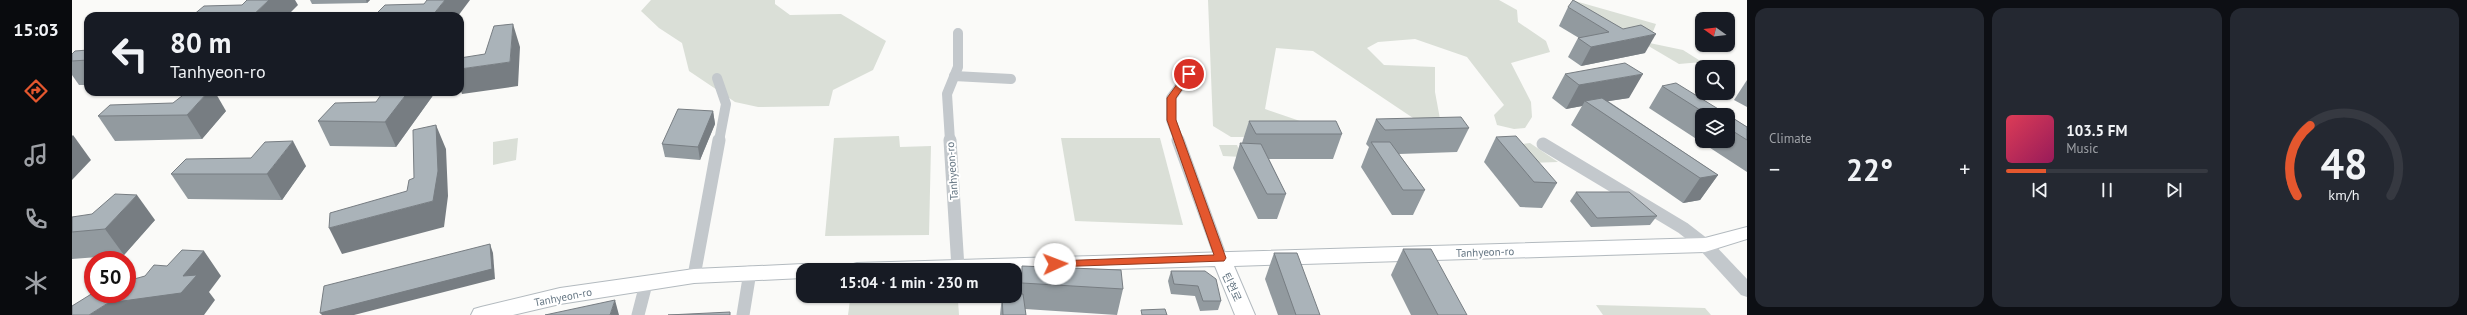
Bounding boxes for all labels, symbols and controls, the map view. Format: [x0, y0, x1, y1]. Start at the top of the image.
north arrow [1695, 12, 1735, 52]
map controls [1695, 12, 1735, 148]
text: 15:03 [13, 18, 59, 41]
text: 80 m [170, 24, 231, 61]
icon: left [104, 28, 156, 80]
pin [1172, 57, 1206, 91]
text: Tanhyeon-ro [170, 60, 266, 83]
button: search [1695, 60, 1735, 100]
icon: arrive [1178, 63, 1200, 85]
icon: directions [22, 77, 50, 105]
button: layers [1695, 108, 1735, 148]
text: 103.5 FM [2066, 121, 2127, 140]
text: Climate [1769, 130, 1812, 147]
text: 48 [2321, 136, 2368, 189]
text: Music [2066, 140, 2098, 157]
icon: music [22, 141, 50, 169]
street label: Tanhyeon-ro [943, 141, 961, 201]
text: 22° [1846, 150, 1893, 189]
text: − [1769, 155, 1780, 183]
text: + [1959, 155, 1970, 183]
icon: previous [2029, 179, 2051, 201]
icon: pause [2096, 179, 2118, 201]
icon: next [2163, 179, 2185, 201]
text: km/h [2329, 184, 2360, 203]
icon: phone [22, 205, 50, 233]
position arrow [1034, 243, 1076, 285]
street label: Tanhyeon-ro [1456, 244, 1515, 260]
speed limit sign: 50 [84, 251, 136, 303]
icon: climate [22, 269, 50, 297]
street label: 탄현로 [1219, 270, 1245, 304]
text: 15:04 · 1 min · 230 m [840, 273, 978, 292]
street label: Tanhyeon-ro [533, 285, 593, 309]

